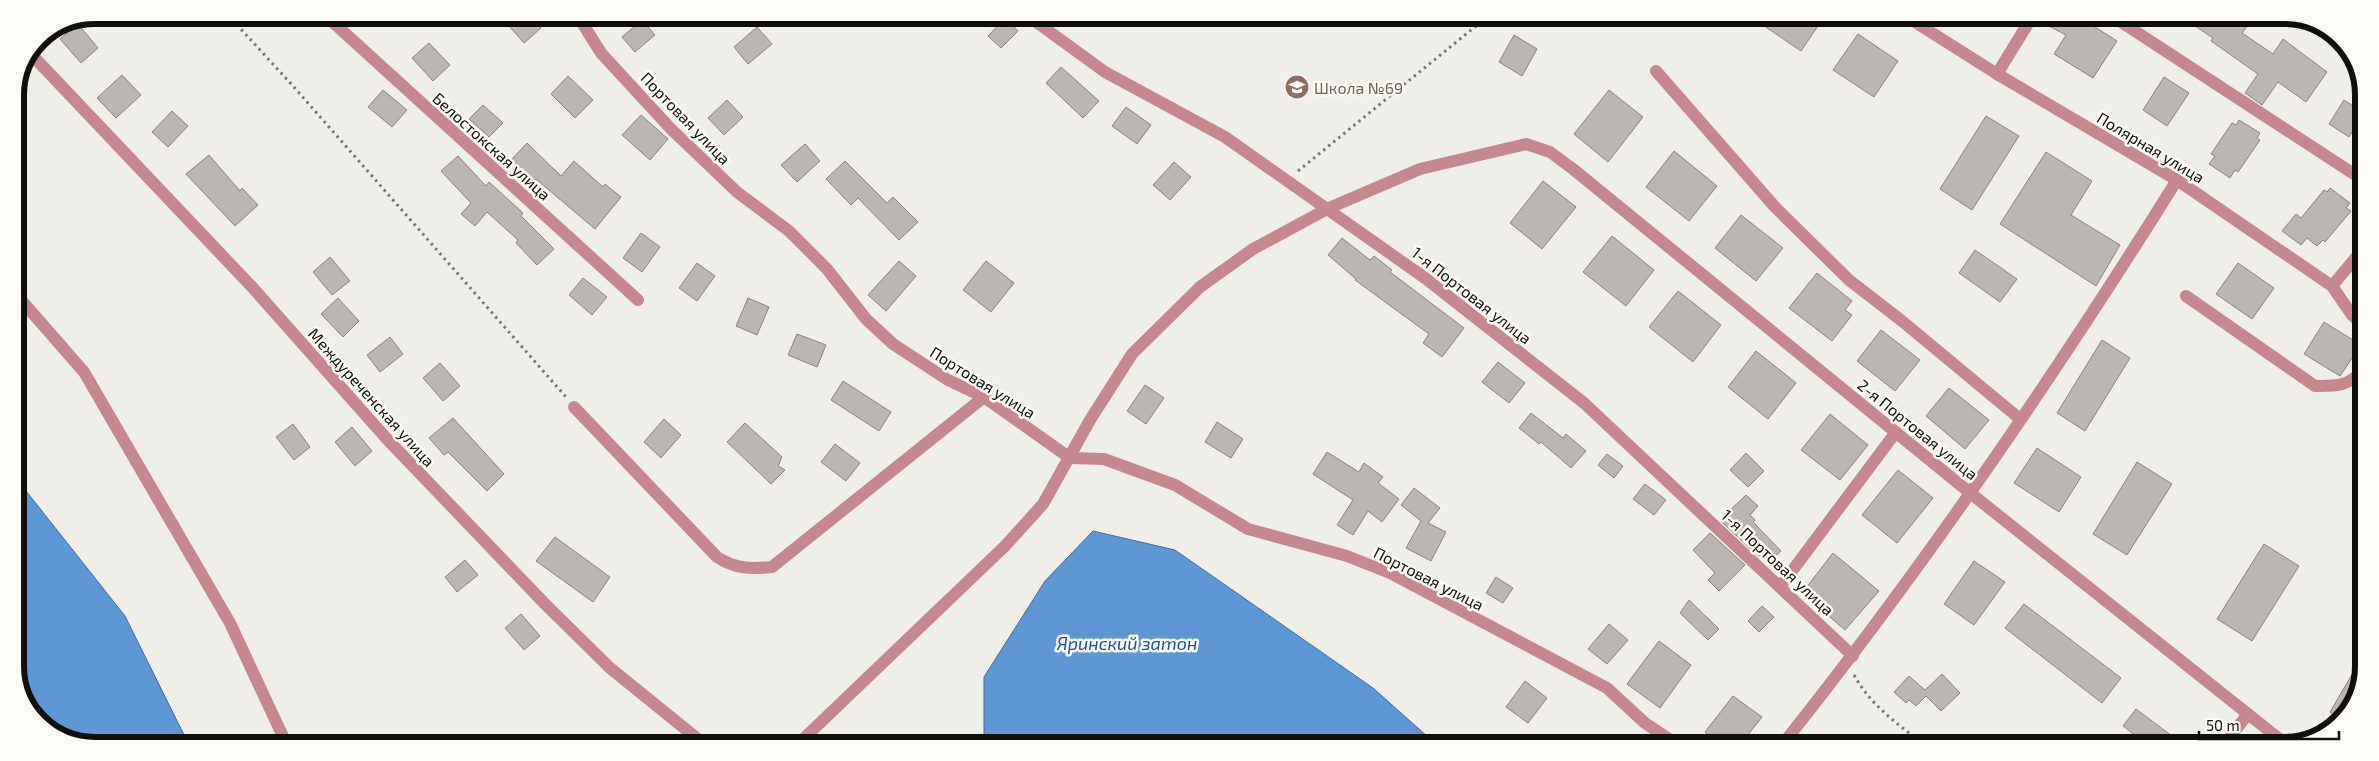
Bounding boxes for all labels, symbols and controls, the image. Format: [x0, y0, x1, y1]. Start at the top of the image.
street label: Портовая улица [637, 68, 735, 169]
school or university icon: Школа №69 [1284, 74, 1310, 100]
place label: Школа №69 [1314, 78, 1403, 97]
street label: Белостокская улица [429, 88, 555, 205]
street label: Полярная улица [2093, 107, 2208, 187]
street label: 1-я Портовая улица [1408, 242, 1536, 348]
street label: Междуреченская улица [304, 324, 439, 471]
street label: Портовая улица [926, 342, 1039, 423]
street label: 2-я Портовая улица [1853, 375, 1982, 484]
street label: 1-я Портовая улица [1717, 505, 1838, 620]
street label: Портовая улица [1370, 542, 1487, 615]
water label: Яринский затон [1057, 632, 1197, 654]
scale bar [2199, 708, 2339, 740]
text: 50 m [2206, 716, 2240, 734]

